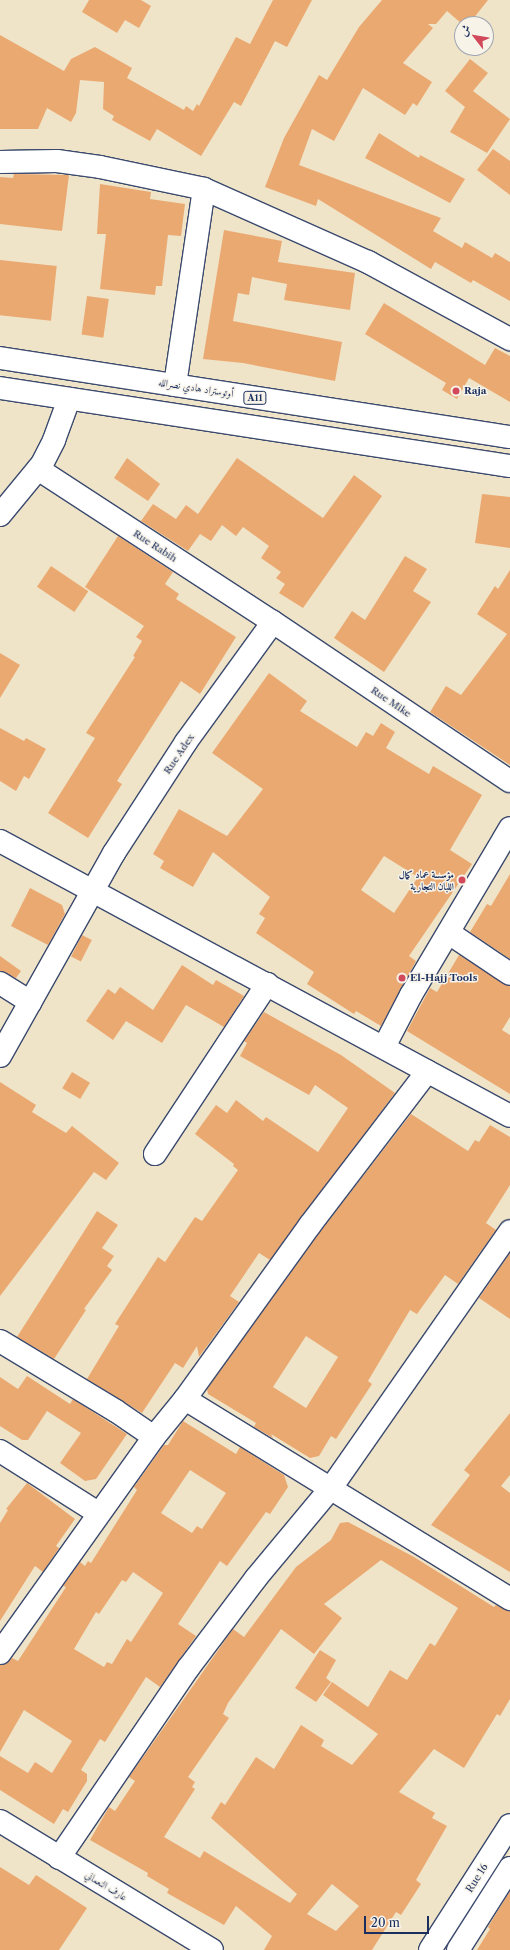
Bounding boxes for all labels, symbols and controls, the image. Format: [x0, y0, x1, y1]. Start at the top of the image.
north arrow [454, 16, 494, 56]
text: ش [456, 22, 473, 39]
street label: أوتوستراد هادي نصرالله [158, 376, 234, 400]
place label: Raja [464, 385, 487, 397]
marker: Raja [451, 386, 461, 396]
road number: A11 [243, 391, 267, 405]
street label: Rue Rabih [131, 527, 179, 565]
street label: Rue Mike [369, 684, 413, 720]
street label: Rue Adex [161, 732, 197, 776]
place label: مؤسسة عماد كمال اللبان التجارية [399, 868, 454, 892]
marker: مؤسسة عماد كمال اللبان التجارية [457, 875, 467, 885]
place label: El-Hajj Tools [410, 972, 478, 984]
marker: El-Hajj Tools [397, 973, 407, 983]
street label: Rue 16 [463, 1861, 491, 1895]
street label: عارف النعماني [83, 1869, 129, 1903]
scale bar [366, 1908, 431, 1934]
text: 20 m [371, 1915, 400, 1930]

